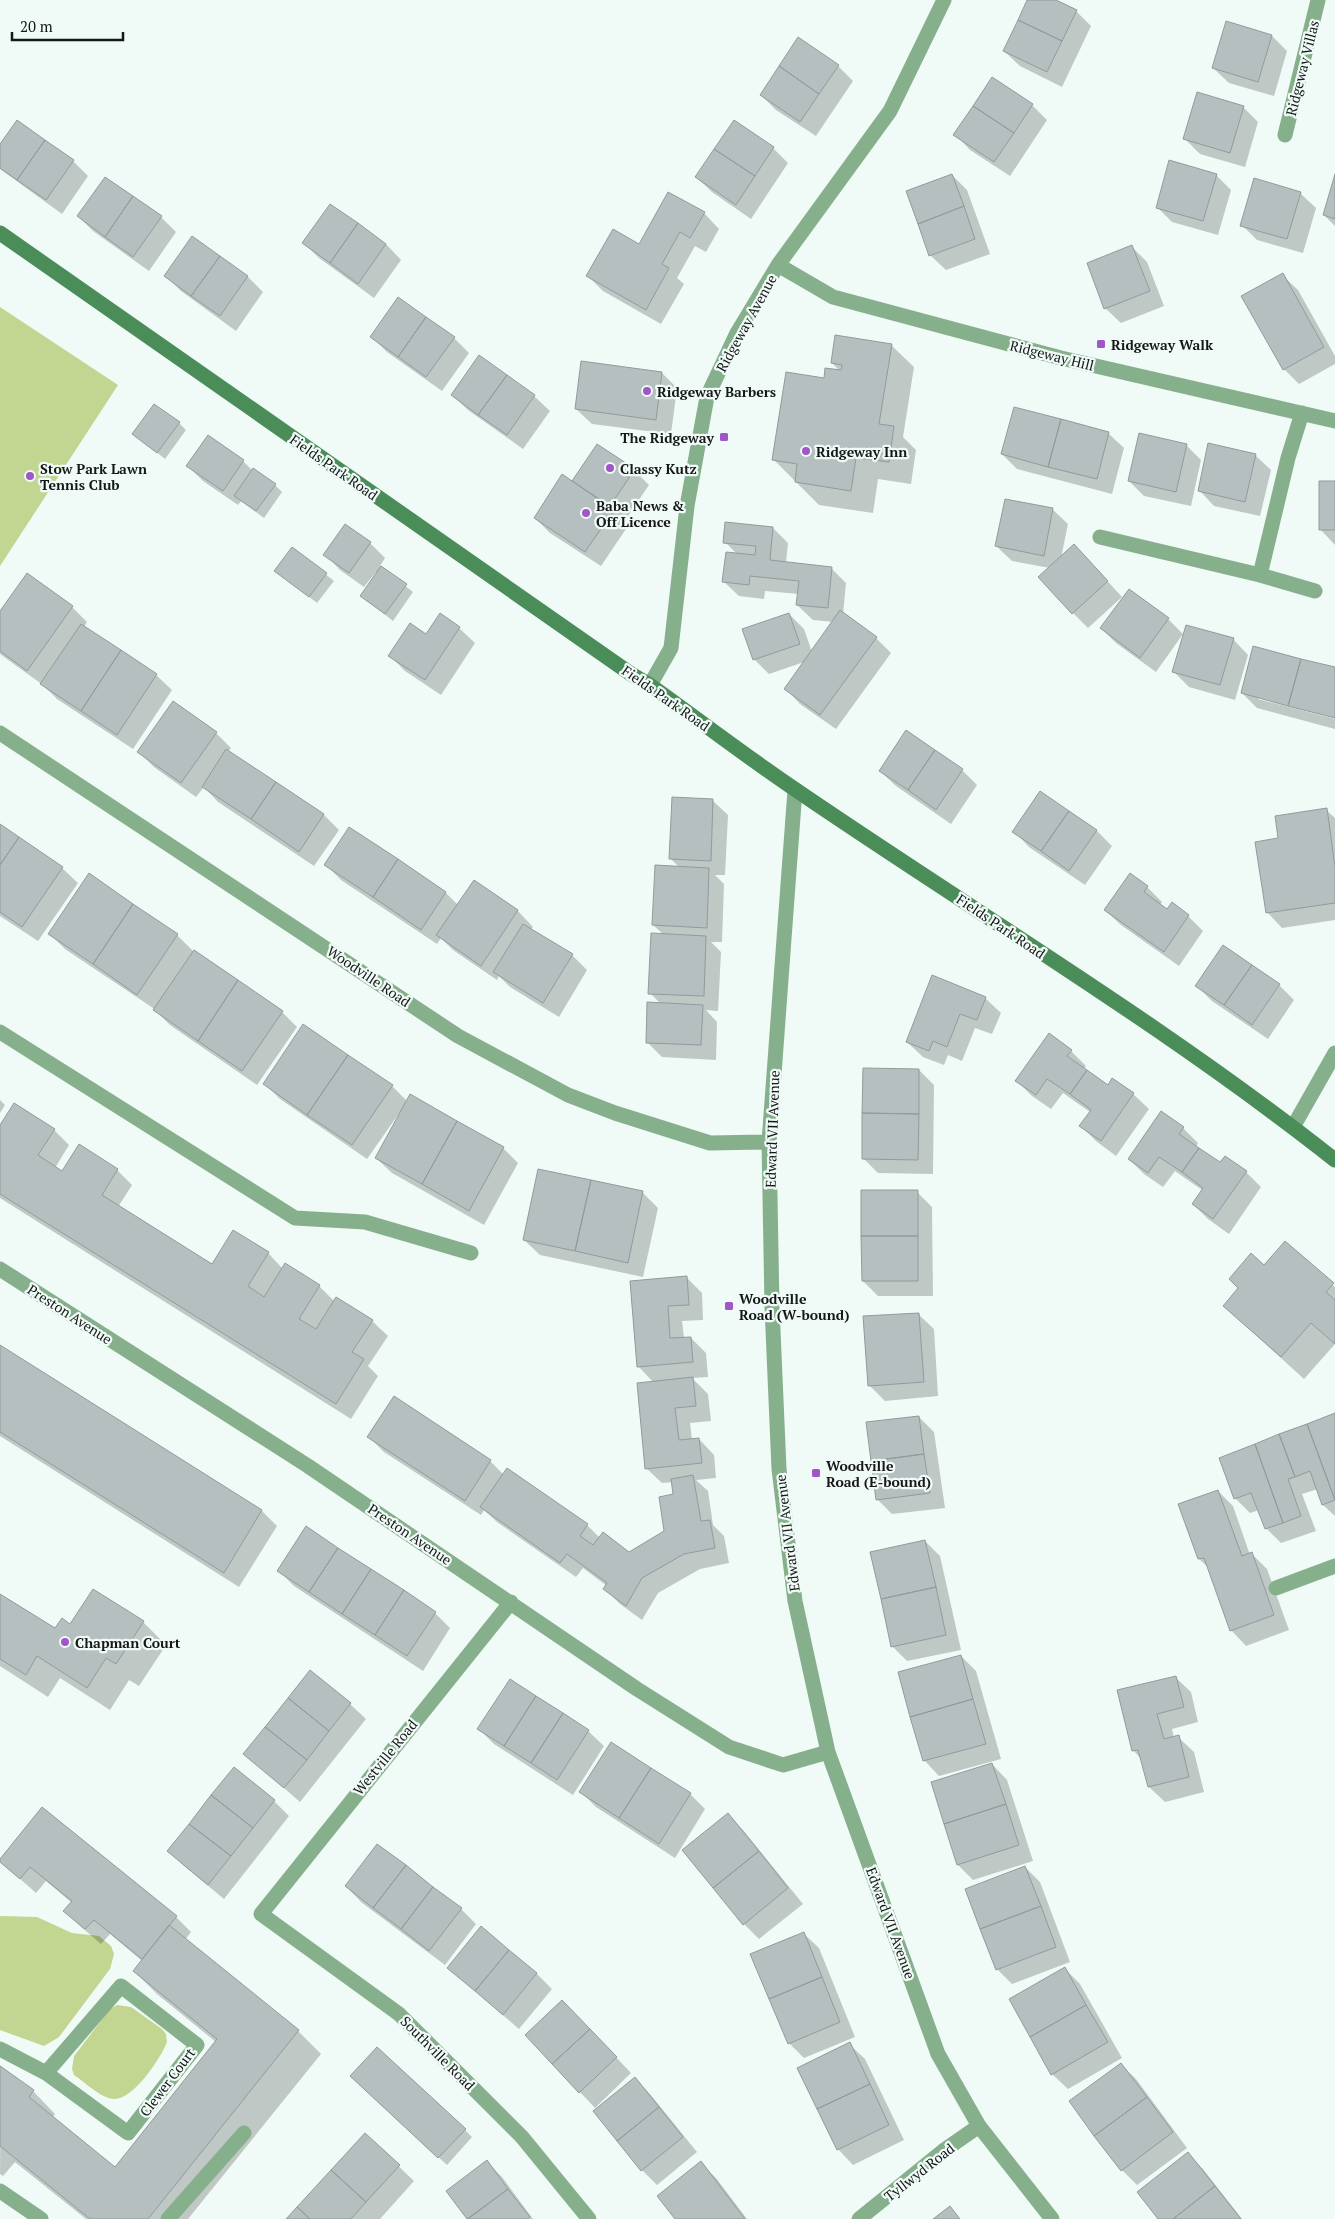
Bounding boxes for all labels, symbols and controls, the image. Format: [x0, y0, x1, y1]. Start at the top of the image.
scale bar [12, 10, 124, 42]
text: 20 m [20, 16, 53, 36]
street label: Ridgeway Villas [1281, 18, 1323, 118]
street label: Ridgeway Avenue [711, 271, 781, 375]
street label: Ridgeway Hill [1008, 335, 1096, 375]
place label: Ridgeway Walk [1111, 335, 1214, 354]
marker: Ridgeway Walk [1095, 338, 1107, 350]
place label: Ridgeway Barbers [657, 382, 776, 401]
marker: Ridgeway Barbers [641, 385, 653, 397]
place label: The Ridgeway [620, 428, 715, 447]
street label: Fields Park Road [286, 430, 382, 504]
marker: The Ridgeway [718, 431, 730, 443]
place label: Ridgeway Inn [816, 442, 907, 461]
marker: Ridgeway Inn [800, 445, 812, 457]
place label: Stow Park Lawn Tennis Club [40, 459, 147, 494]
place label: Classy Kutz [620, 459, 697, 478]
marker: Classy Kutz [604, 462, 616, 474]
marker: Stow Park Lawn Tennis Club [24, 470, 36, 482]
place label: Baba News & Off Licence [596, 496, 684, 531]
marker: Baba News & Off Licence [580, 507, 592, 519]
street label: Fields Park Road [618, 661, 714, 735]
street label: Fields Park Road [953, 889, 1049, 963]
street label: Woodville Road [324, 941, 415, 1011]
street label: Edward VII Avenue [760, 1070, 784, 1188]
street label: Preston Avenue [24, 1280, 116, 1348]
place label: Woodville Road (W-bound) [739, 1289, 849, 1324]
marker: Woodville Road (W-bound) [723, 1300, 735, 1312]
place label: Woodville Road (E-bound) [826, 1456, 931, 1491]
marker: Woodville Road (E-bound) [810, 1467, 822, 1479]
street label: Edward VII Avenue [770, 1473, 804, 1593]
street label: Preston Avenue [364, 1499, 456, 1569]
place label: Chapman Court [75, 1633, 181, 1652]
marker: Chapman Court [59, 1636, 71, 1648]
street label: Westville Road [349, 1715, 421, 1799]
street label: Edward VII Avenue [862, 1864, 920, 1982]
street label: Southville Road [397, 2012, 480, 2095]
street label: Clewer Court [135, 2043, 199, 2120]
street label: Tyllwyd Road [880, 2138, 958, 2205]

